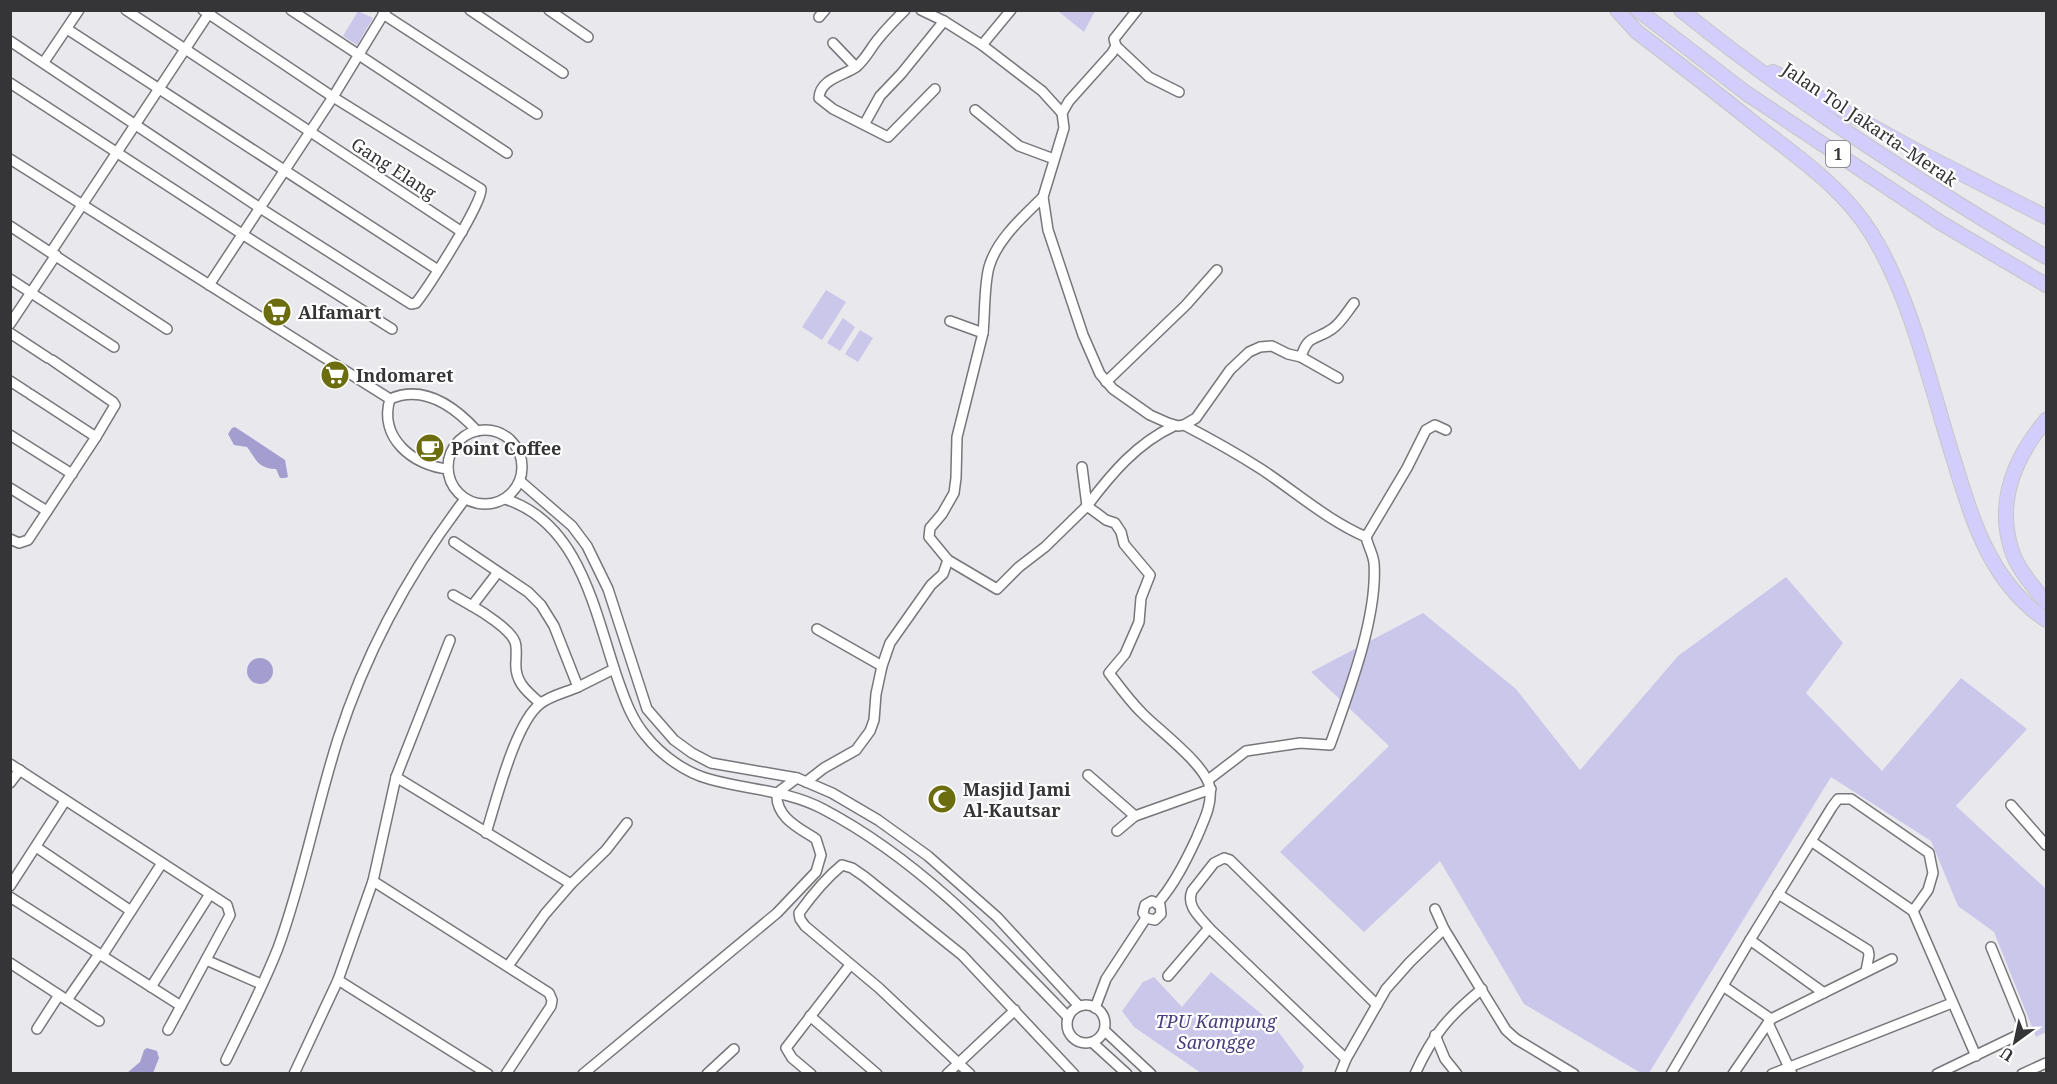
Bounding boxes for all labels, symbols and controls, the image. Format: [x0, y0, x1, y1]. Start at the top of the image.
street label: Jalan Tol Jakarta–Merak [1777, 56, 1962, 192]
street label: Gang Elang [347, 131, 442, 205]
road number: 1 [1826, 141, 1850, 167]
supermarket icon: Alfamart [261, 296, 293, 328]
place label: Alfamart [298, 300, 381, 324]
supermarket icon: Indomaret [319, 359, 351, 391]
place label: Indomaret [356, 363, 454, 387]
cafe icon: Point Coffee [414, 432, 446, 464]
place label: Point Coffee [451, 436, 561, 460]
place label: Masjid Jami Al-Kautsar [963, 777, 1071, 822]
mosque icon: Masjid Jami Al-Kautsar [926, 783, 958, 815]
park label: TPU Kampung Sarongge [1155, 1009, 1278, 1054]
north arrow [1985, 1012, 2045, 1072]
text: U [1996, 1042, 2018, 1067]

